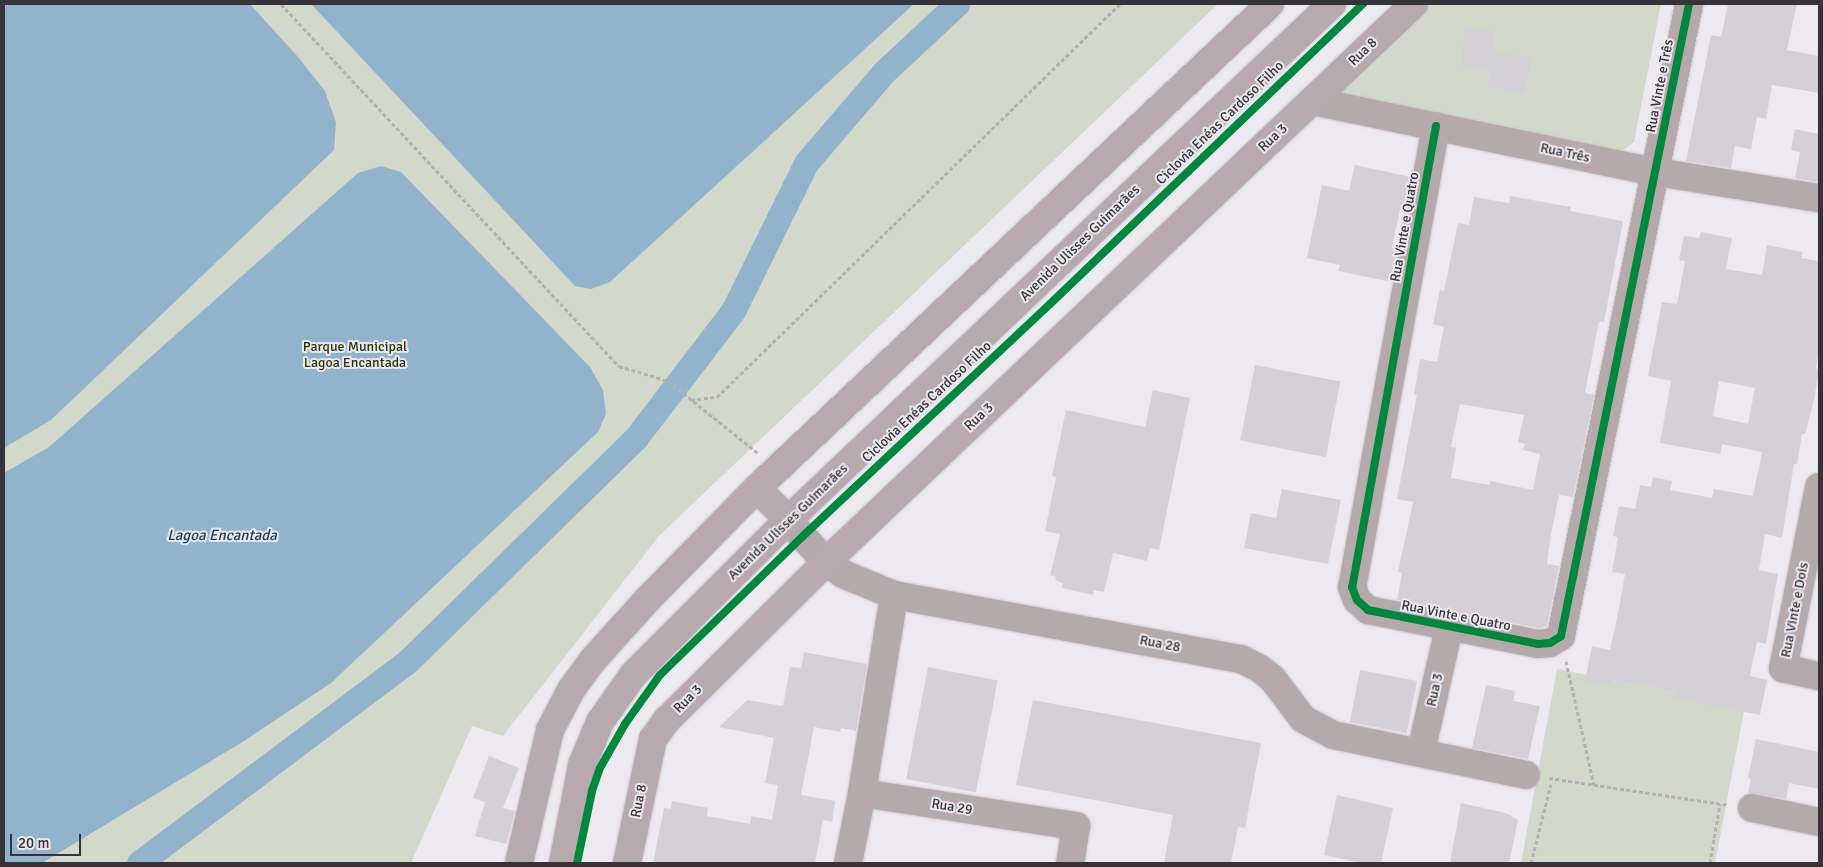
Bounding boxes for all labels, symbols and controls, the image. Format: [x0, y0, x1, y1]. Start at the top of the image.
street label: Rua 8 [1345, 34, 1381, 70]
street label: Rua Vinte e Três [1643, 38, 1677, 134]
street label: Ciclovia Enéas Cardoso Filho [1153, 58, 1287, 188]
street label: Rua 3 [1255, 120, 1291, 156]
street label: Rua Três [1539, 140, 1591, 166]
street label: Rua Vinte e Quatro [1387, 171, 1423, 283]
street label: Avenida Ulisses Guimarães [1017, 181, 1143, 305]
street label: Ciclovia Enéas Cardoso Filho [859, 338, 995, 466]
park label: Parque Municipal Lagoa Encantada [303, 339, 407, 372]
street label: Rua 3 [961, 399, 997, 435]
street label: Avenida Ulisses Guimarães [725, 460, 851, 584]
water label: Lagoa Encantada [167, 527, 277, 545]
street label: Rua Vinte e Dois [1778, 561, 1812, 659]
street label: Rua Vinte e Quatro [1400, 597, 1512, 635]
street label: Rua 28 [1138, 632, 1182, 656]
street label: Rua 3 [1423, 672, 1447, 708]
street label: Rua 3 [670, 681, 706, 717]
street label: Rua 8 [628, 783, 650, 819]
street label: Rua 29 [930, 795, 974, 819]
scale bar [12, 824, 84, 856]
text: 20 m [18, 834, 49, 852]

